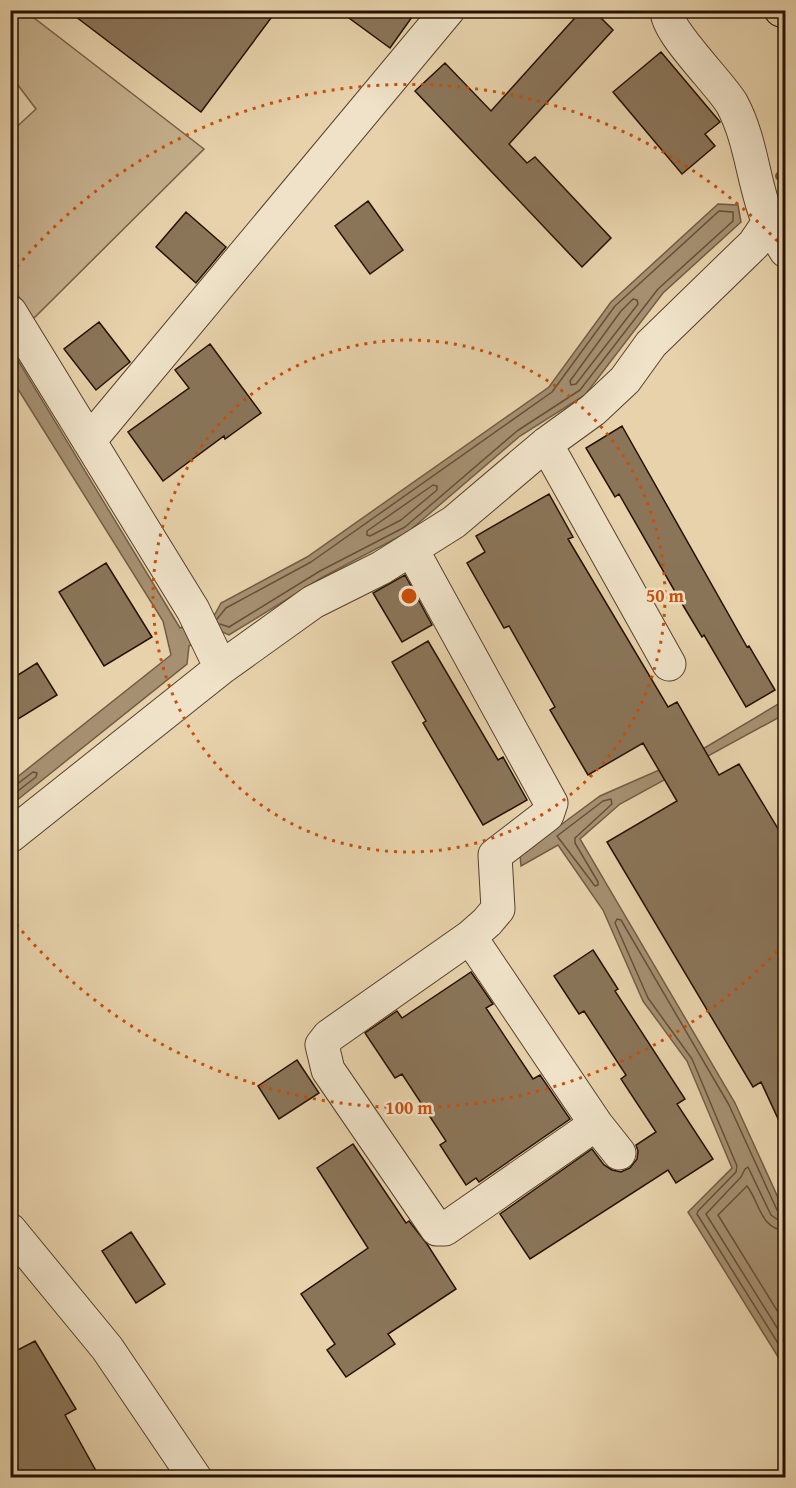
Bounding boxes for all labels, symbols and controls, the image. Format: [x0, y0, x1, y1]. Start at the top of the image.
text: 50 m [646, 582, 685, 609]
centre of rings [399, 586, 419, 606]
text: 100 m [385, 1094, 433, 1121]

